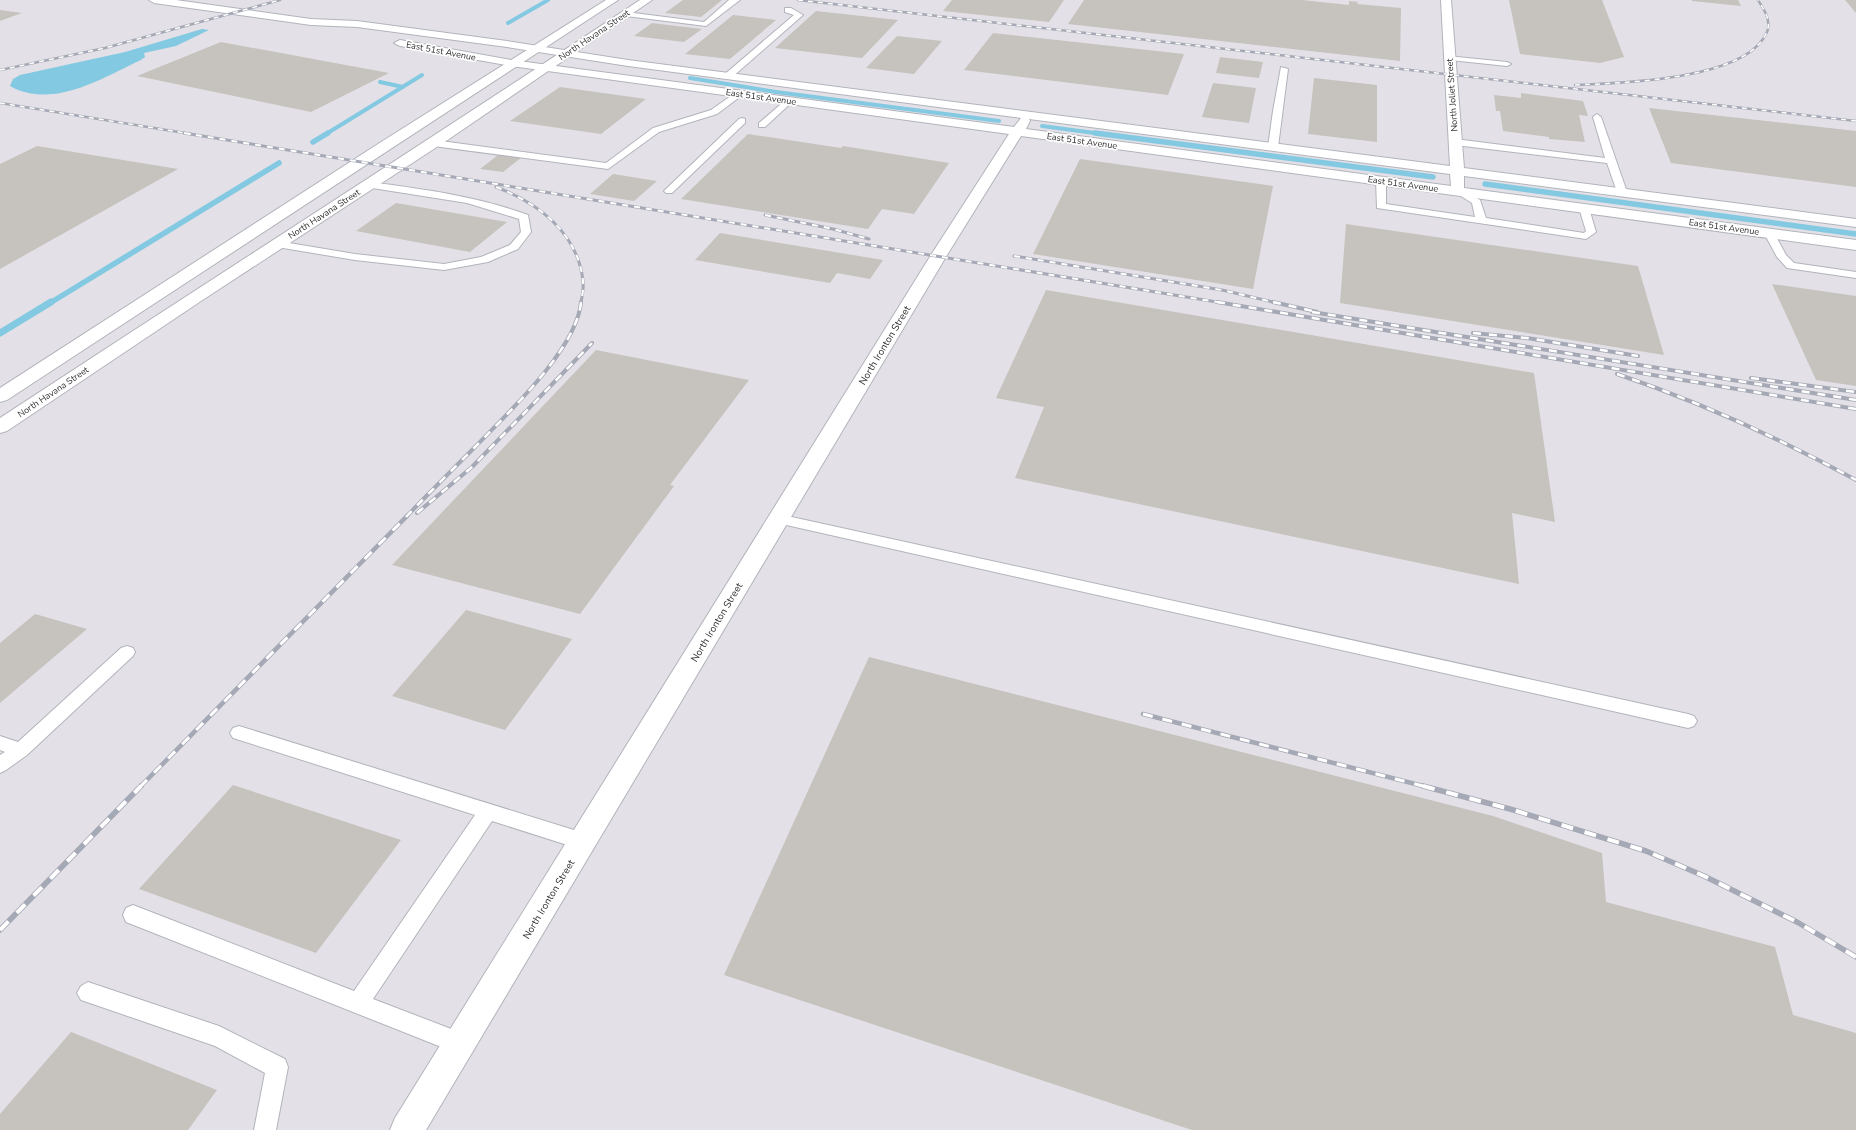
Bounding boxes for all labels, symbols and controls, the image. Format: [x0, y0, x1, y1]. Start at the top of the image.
street label: North Havana Street [556, 6, 633, 63]
street label: East 51st Avenue [405, 38, 477, 64]
street label: North Joliet Street [1443, 57, 1461, 132]
street label: East 51st Avenue [725, 86, 797, 108]
street label: East 51st Avenue [1046, 130, 1118, 152]
street label: East 51st Avenue [1367, 173, 1439, 195]
street label: North Havana Street [286, 186, 363, 242]
street label: East 51st Avenue [1688, 216, 1760, 238]
street label: North Ironton Street [856, 303, 914, 388]
street label: North Havana Street [15, 363, 92, 420]
street label: North Ironton Street [688, 580, 746, 665]
street label: North Ironton Street [520, 857, 578, 942]

